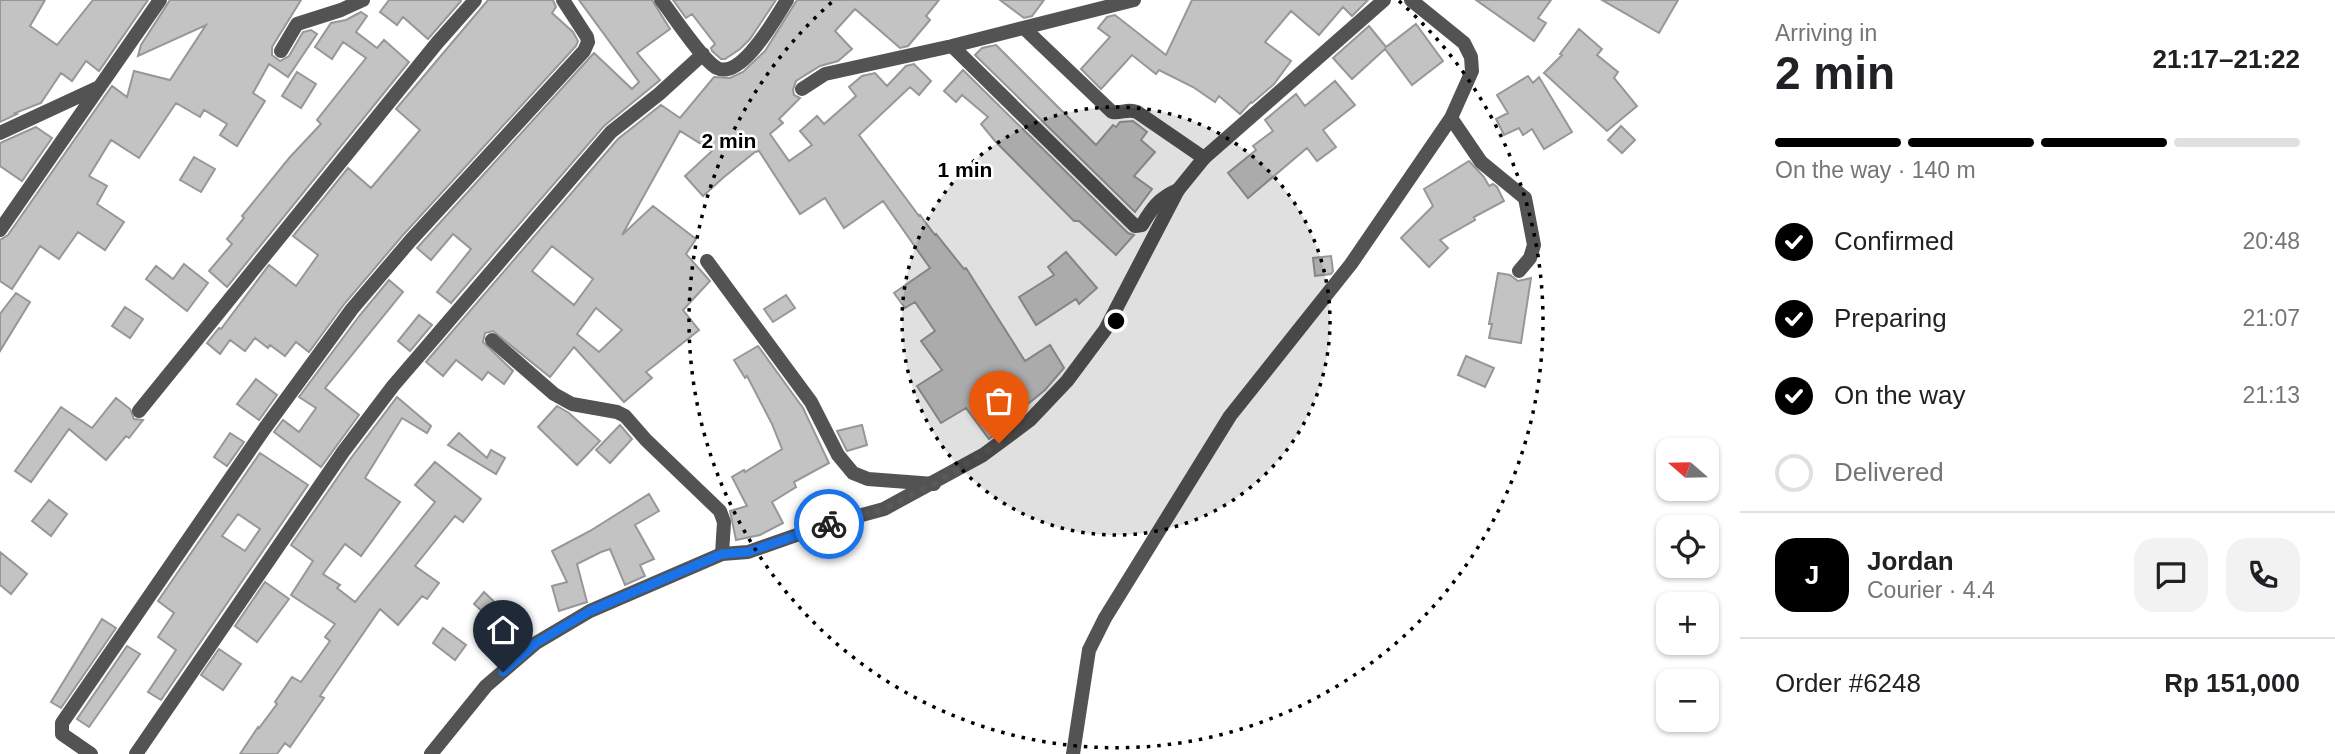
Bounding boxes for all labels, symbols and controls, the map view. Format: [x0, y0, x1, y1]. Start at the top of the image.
text: Arriving in [1775, 20, 1877, 46]
text: 21:17–21:22 [2153, 44, 2300, 74]
text: 2 min [1775, 47, 1895, 99]
text: 2 min [702, 129, 756, 152]
text: On the way · 140 m [1775, 157, 1976, 183]
text: 1 min [938, 158, 992, 181]
icon: check [1775, 223, 1813, 261]
text: Confirmed [1834, 226, 1954, 256]
text: 20:48 [2242, 228, 2300, 254]
icon: check [1775, 300, 1813, 338]
text: Preparing [1834, 303, 1947, 333]
text: 21:07 [2242, 305, 2300, 331]
centre of rings [1104, 309, 1128, 333]
pin [969, 371, 1029, 443]
icon: check [1775, 377, 1813, 415]
text: On the way [1834, 380, 1966, 410]
icon: bag [980, 382, 1018, 420]
text: 21:13 [2242, 382, 2300, 408]
north arrow [1656, 438, 1718, 500]
map controls [1656, 438, 1719, 732]
text: Delivered [1834, 457, 1944, 487]
courier [794, 489, 864, 559]
icon: bike [810, 505, 848, 543]
button: locate [1656, 515, 1719, 578]
button: chat [2134, 538, 2208, 612]
button: phone [2226, 538, 2300, 612]
text: Jordan [1867, 546, 1954, 576]
text: J [1805, 560, 1819, 590]
text: Courier · 4.4 [1867, 577, 1995, 603]
button: + [1656, 592, 1719, 655]
pin [473, 600, 533, 672]
icon: home [484, 611, 522, 649]
text: Order #6248 [1775, 668, 1921, 698]
text: Rp 151,000 [2164, 668, 2300, 698]
button: − [1656, 669, 1719, 732]

